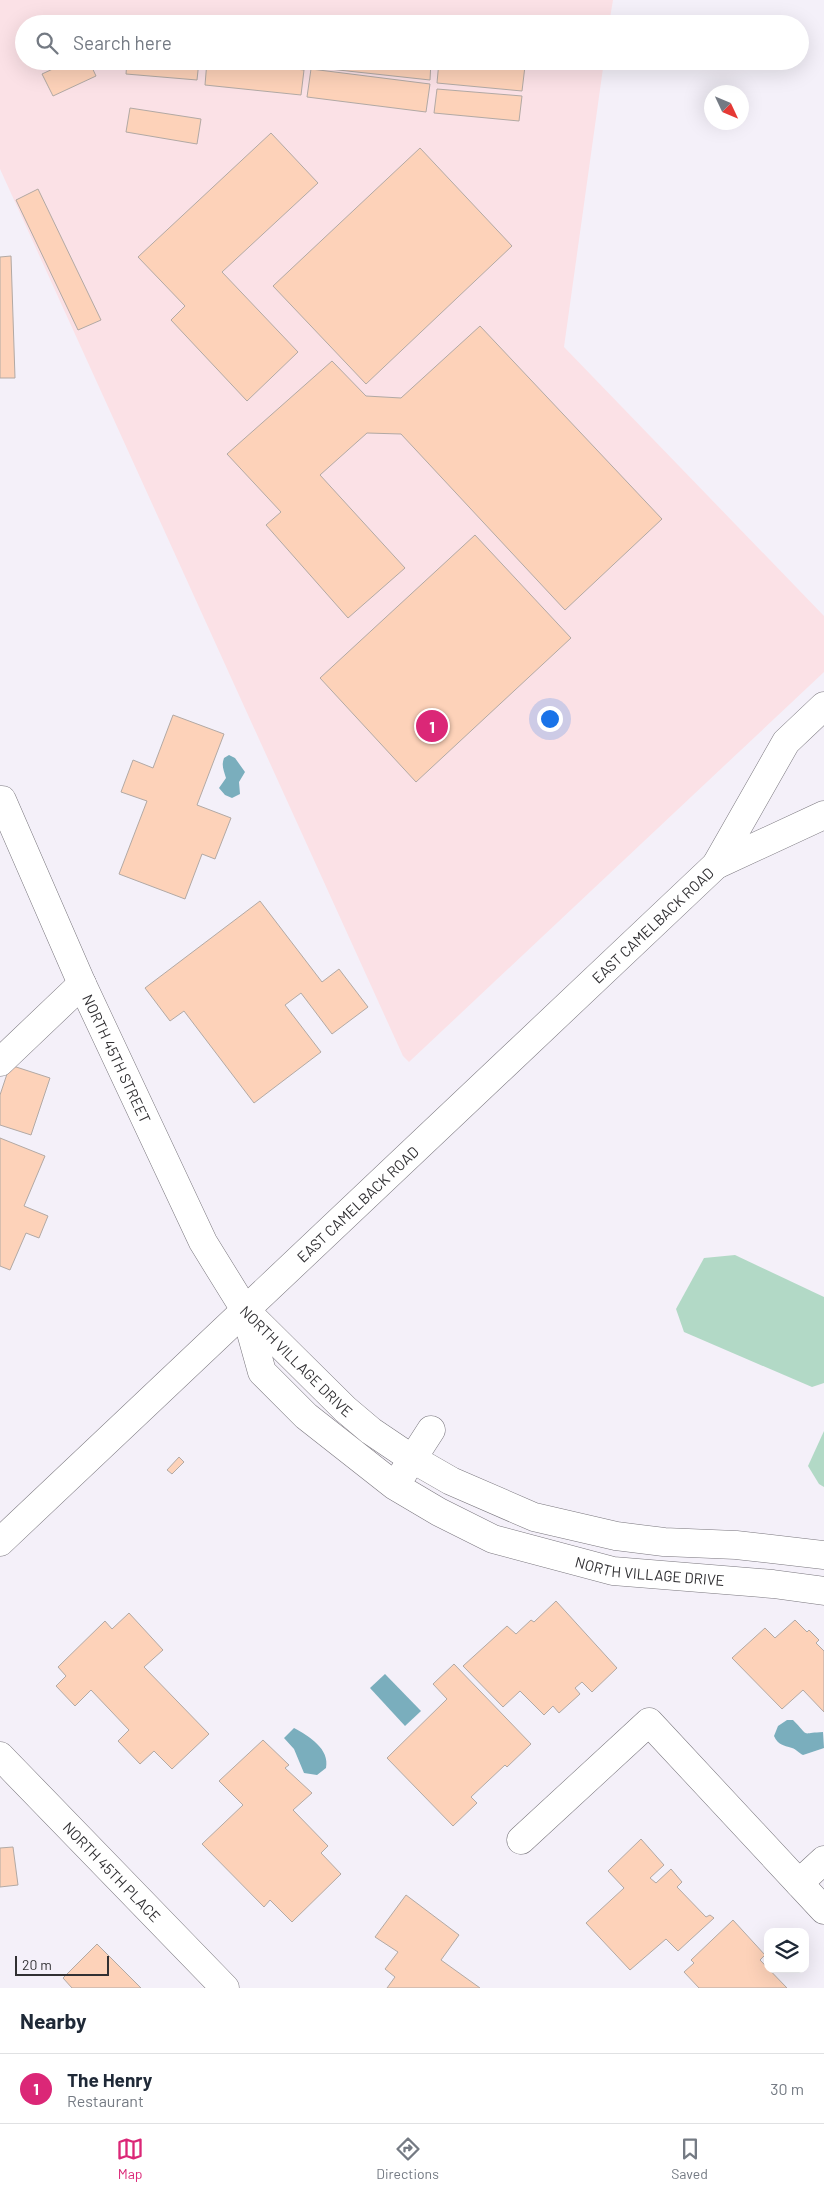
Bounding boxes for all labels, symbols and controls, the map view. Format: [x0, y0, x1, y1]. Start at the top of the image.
search box [15, 15, 809, 70]
icon: search [33, 29, 61, 57]
text: Search here [73, 31, 172, 54]
north arrow [704, 85, 749, 130]
your location [537, 706, 563, 732]
pin: 1 [416, 707, 448, 745]
street label: EAST CAMELBACK ROAD [588, 863, 717, 987]
street label: NORTH 45TH STREET [79, 991, 155, 1126]
street label: EAST CAMELBACK ROAD [293, 1142, 422, 1266]
street label: NORTH VILLAGE DRIVE [237, 1302, 356, 1420]
street label: NORTH VILLAGE DRIVE [573, 1552, 725, 1589]
street label: NORTH 45TH PLACE [59, 1818, 165, 1925]
map controls [764, 1928, 809, 1973]
button: layers [764, 1928, 809, 1973]
scale bar [15, 1953, 109, 1976]
text: 20 m [22, 1956, 52, 1973]
text: Nearby [20, 2008, 86, 2033]
text: The Henry [67, 2068, 152, 2091]
text: 1 [33, 2079, 39, 2098]
text: 30 m [770, 2079, 804, 2098]
text: Restaurant [67, 2091, 144, 2110]
tab: Map [116, 2135, 144, 2182]
tab: Directions [376, 2135, 439, 2182]
tab: Saved [671, 2135, 708, 2182]

